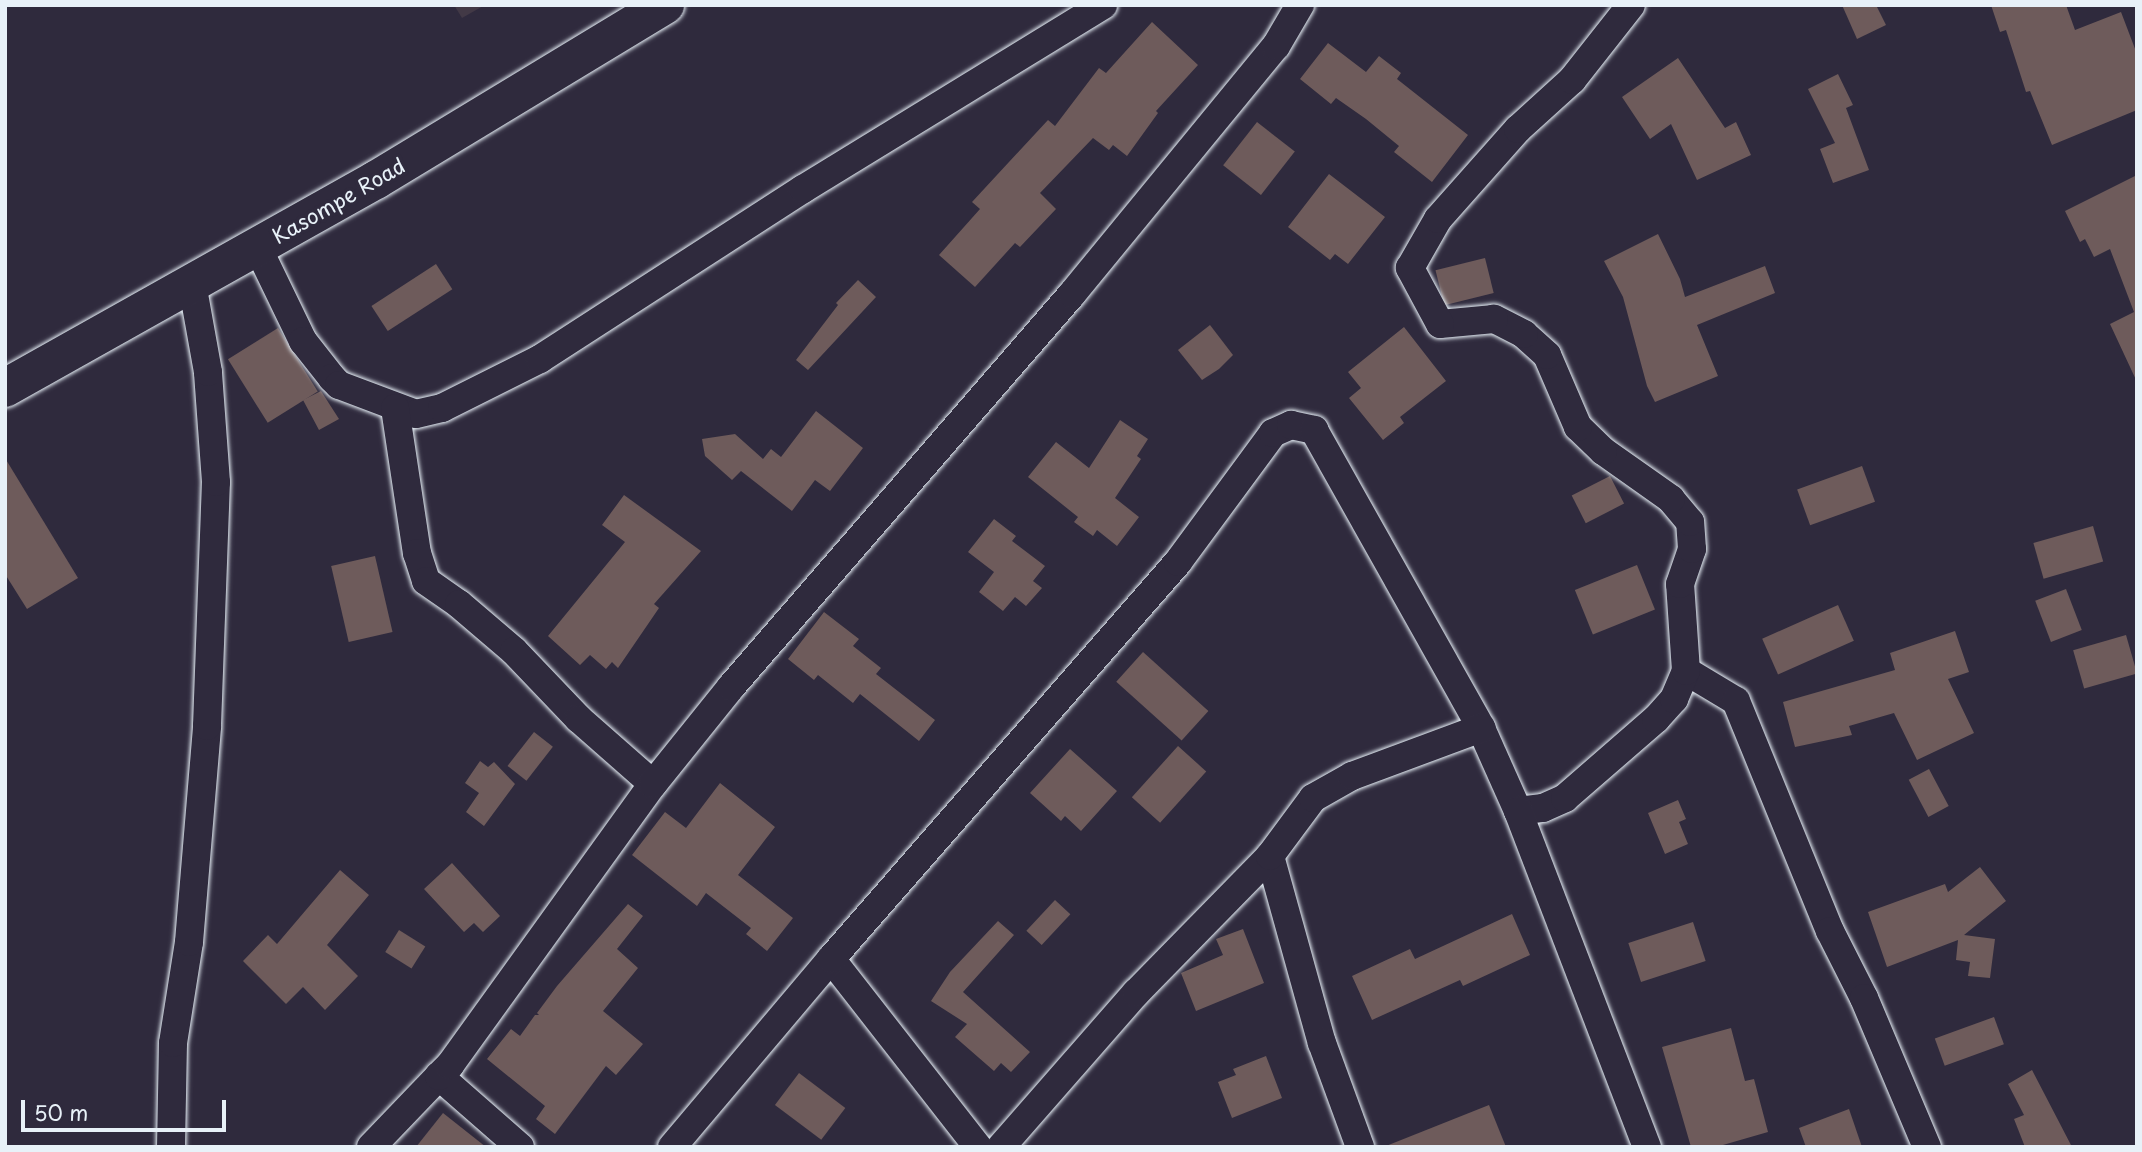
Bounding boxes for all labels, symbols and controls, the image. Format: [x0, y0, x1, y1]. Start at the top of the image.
street label: Kasompe Road [267, 152, 409, 248]
scale bar [24, 1086, 229, 1130]
text: 50 m [34, 1096, 88, 1128]

